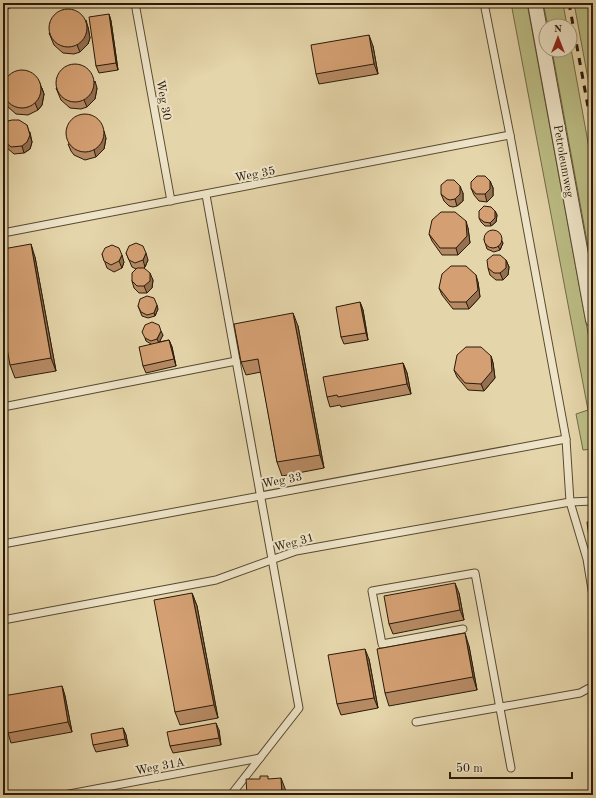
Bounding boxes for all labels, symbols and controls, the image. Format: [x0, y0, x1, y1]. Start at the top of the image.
north arrow [538, 18, 578, 58]
text: N [554, 24, 563, 35]
street label: Weg 30 [154, 79, 172, 121]
street label: Petroleumweg [551, 124, 575, 199]
street label: Weg 35 [234, 164, 276, 185]
street label: Weg 33 [261, 471, 303, 491]
street label: Weg 31 [273, 532, 316, 554]
scale bar [450, 754, 572, 780]
street label: Weg 31A [134, 756, 186, 778]
text: 50 m [456, 762, 483, 775]

